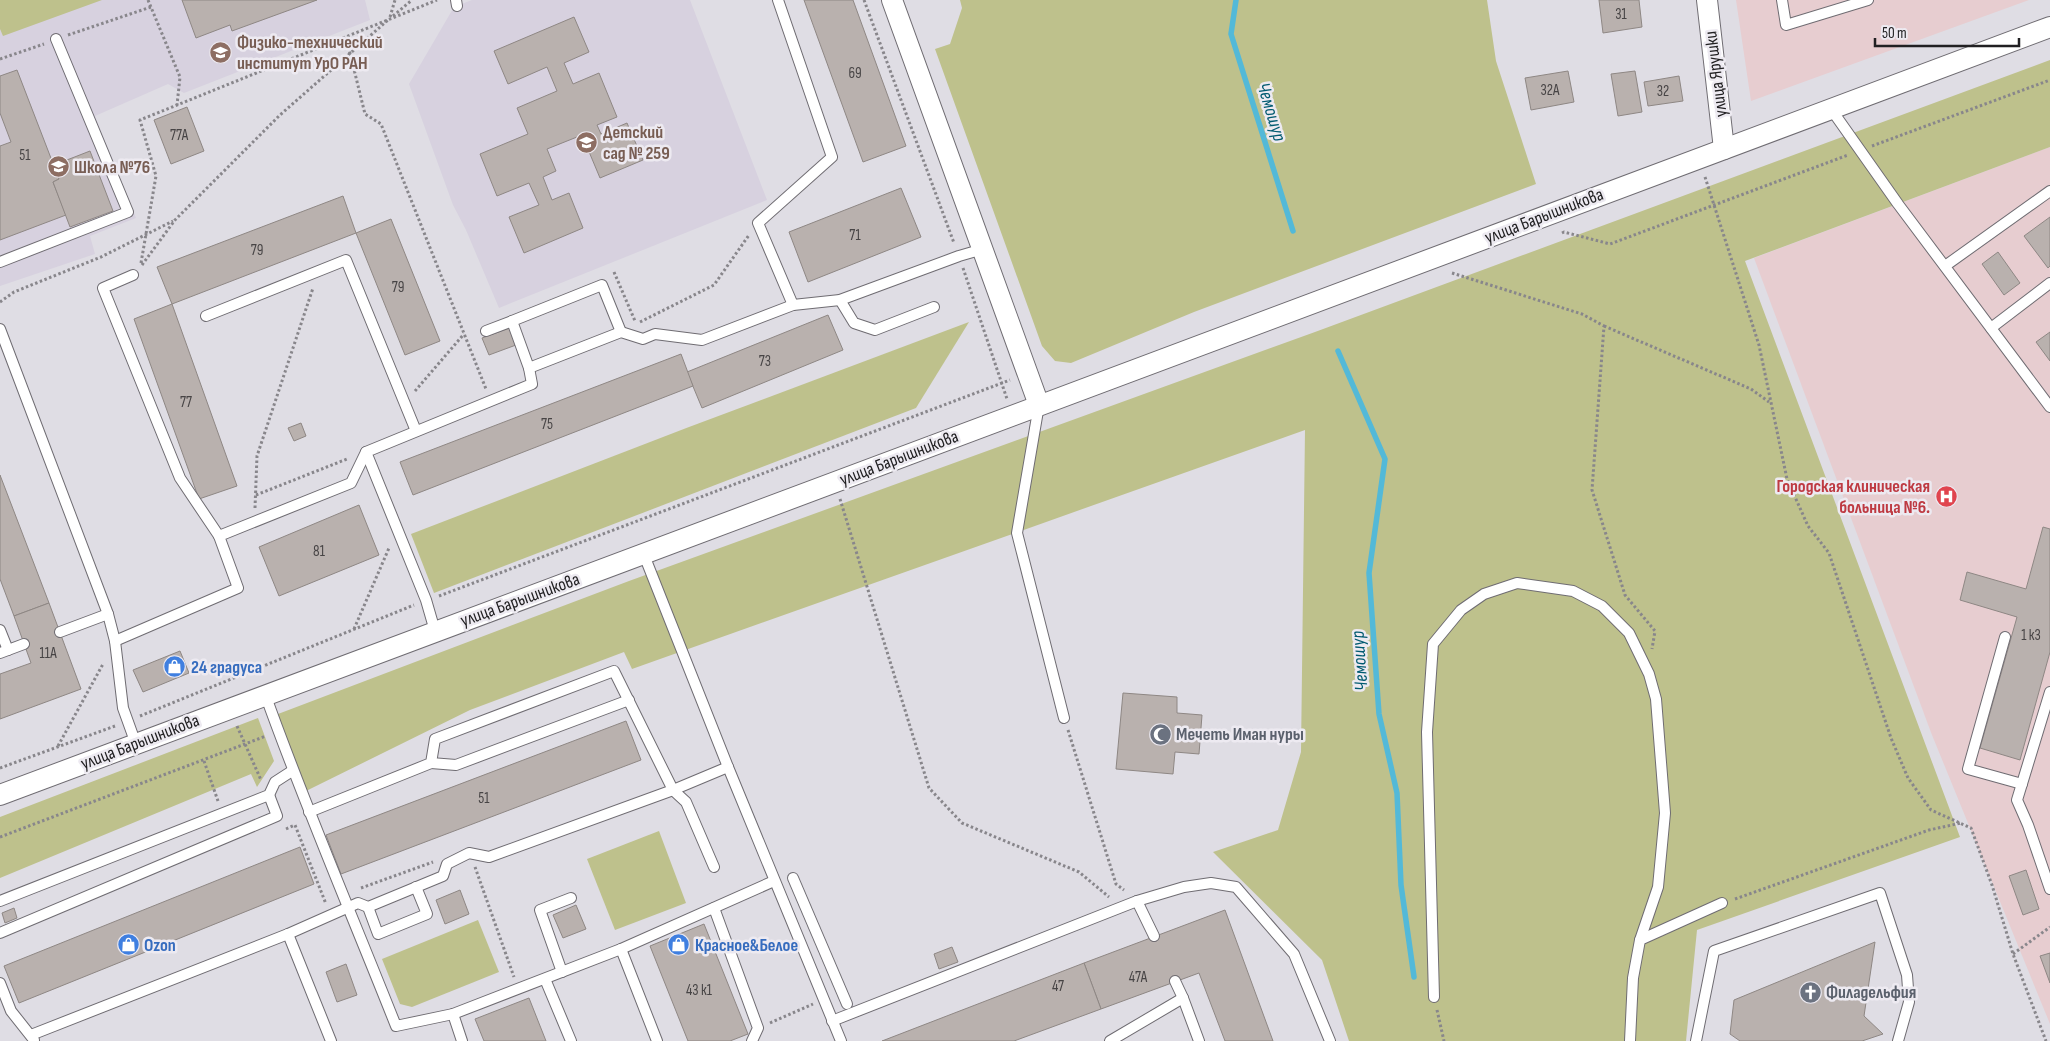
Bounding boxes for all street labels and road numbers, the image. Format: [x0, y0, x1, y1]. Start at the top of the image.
street label: улица Ярушки [1700, 30, 1732, 118]
street label: улица Барышникова [1482, 184, 1606, 248]
street label: улица Барышникова [837, 426, 961, 490]
street label: улица Барышникова [458, 569, 583, 631]
street label: улица Барышникова [78, 710, 202, 774]

